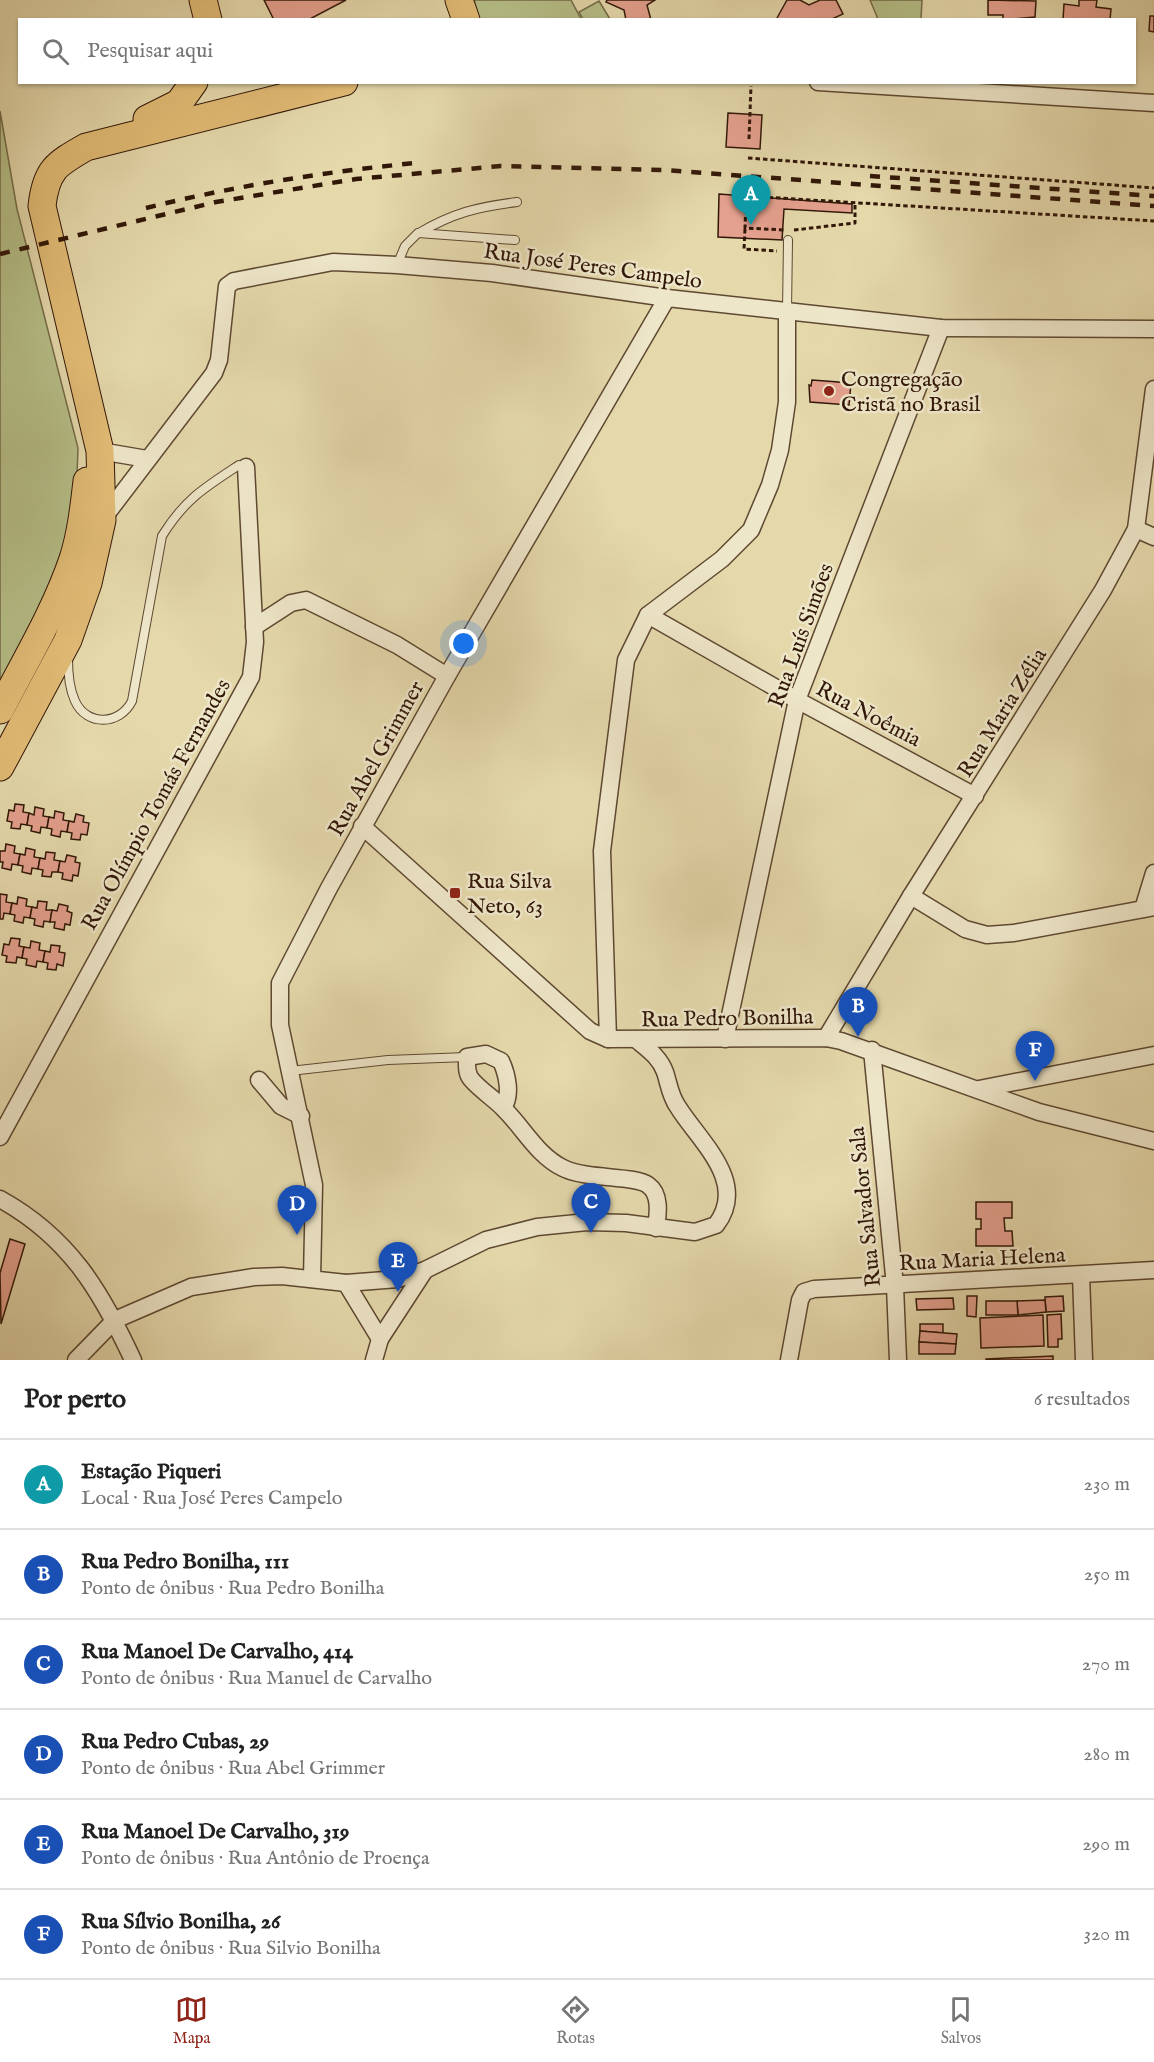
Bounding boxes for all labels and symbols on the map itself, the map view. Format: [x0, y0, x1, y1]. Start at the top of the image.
pin: A [732, 176, 771, 225]
street label: Rua José Peres Campelo [482, 238, 704, 296]
place label: Congregação Cristã no Brasil [841, 366, 980, 419]
marker: Congregação Cristã no Brasil [822, 384, 836, 398]
street label: Rua Luís Simões [763, 560, 841, 712]
your location [449, 629, 478, 658]
street label: Rua Maria Zélia [952, 643, 1054, 783]
street label: Rua Olímpio Tomás Fernandes [76, 674, 238, 936]
street label: Rua Noêmia [811, 675, 926, 754]
street label: Rua Abel Grimmer [322, 676, 431, 842]
place label: Rua Silva Neto, 63 [467, 868, 552, 921]
marker: Rua Silva Neto, 63 [448, 886, 462, 900]
pin: B [838, 988, 878, 1037]
street label: Rua Pedro Bonilha [641, 1003, 814, 1035]
pin: F [1016, 1032, 1054, 1081]
street label: Rua Salvador Sala [844, 1125, 888, 1288]
pin: C [572, 1184, 610, 1233]
pin: D [278, 1186, 316, 1235]
pin: E [378, 1242, 418, 1292]
street label: Rua Maria Helena [898, 1242, 1067, 1278]

